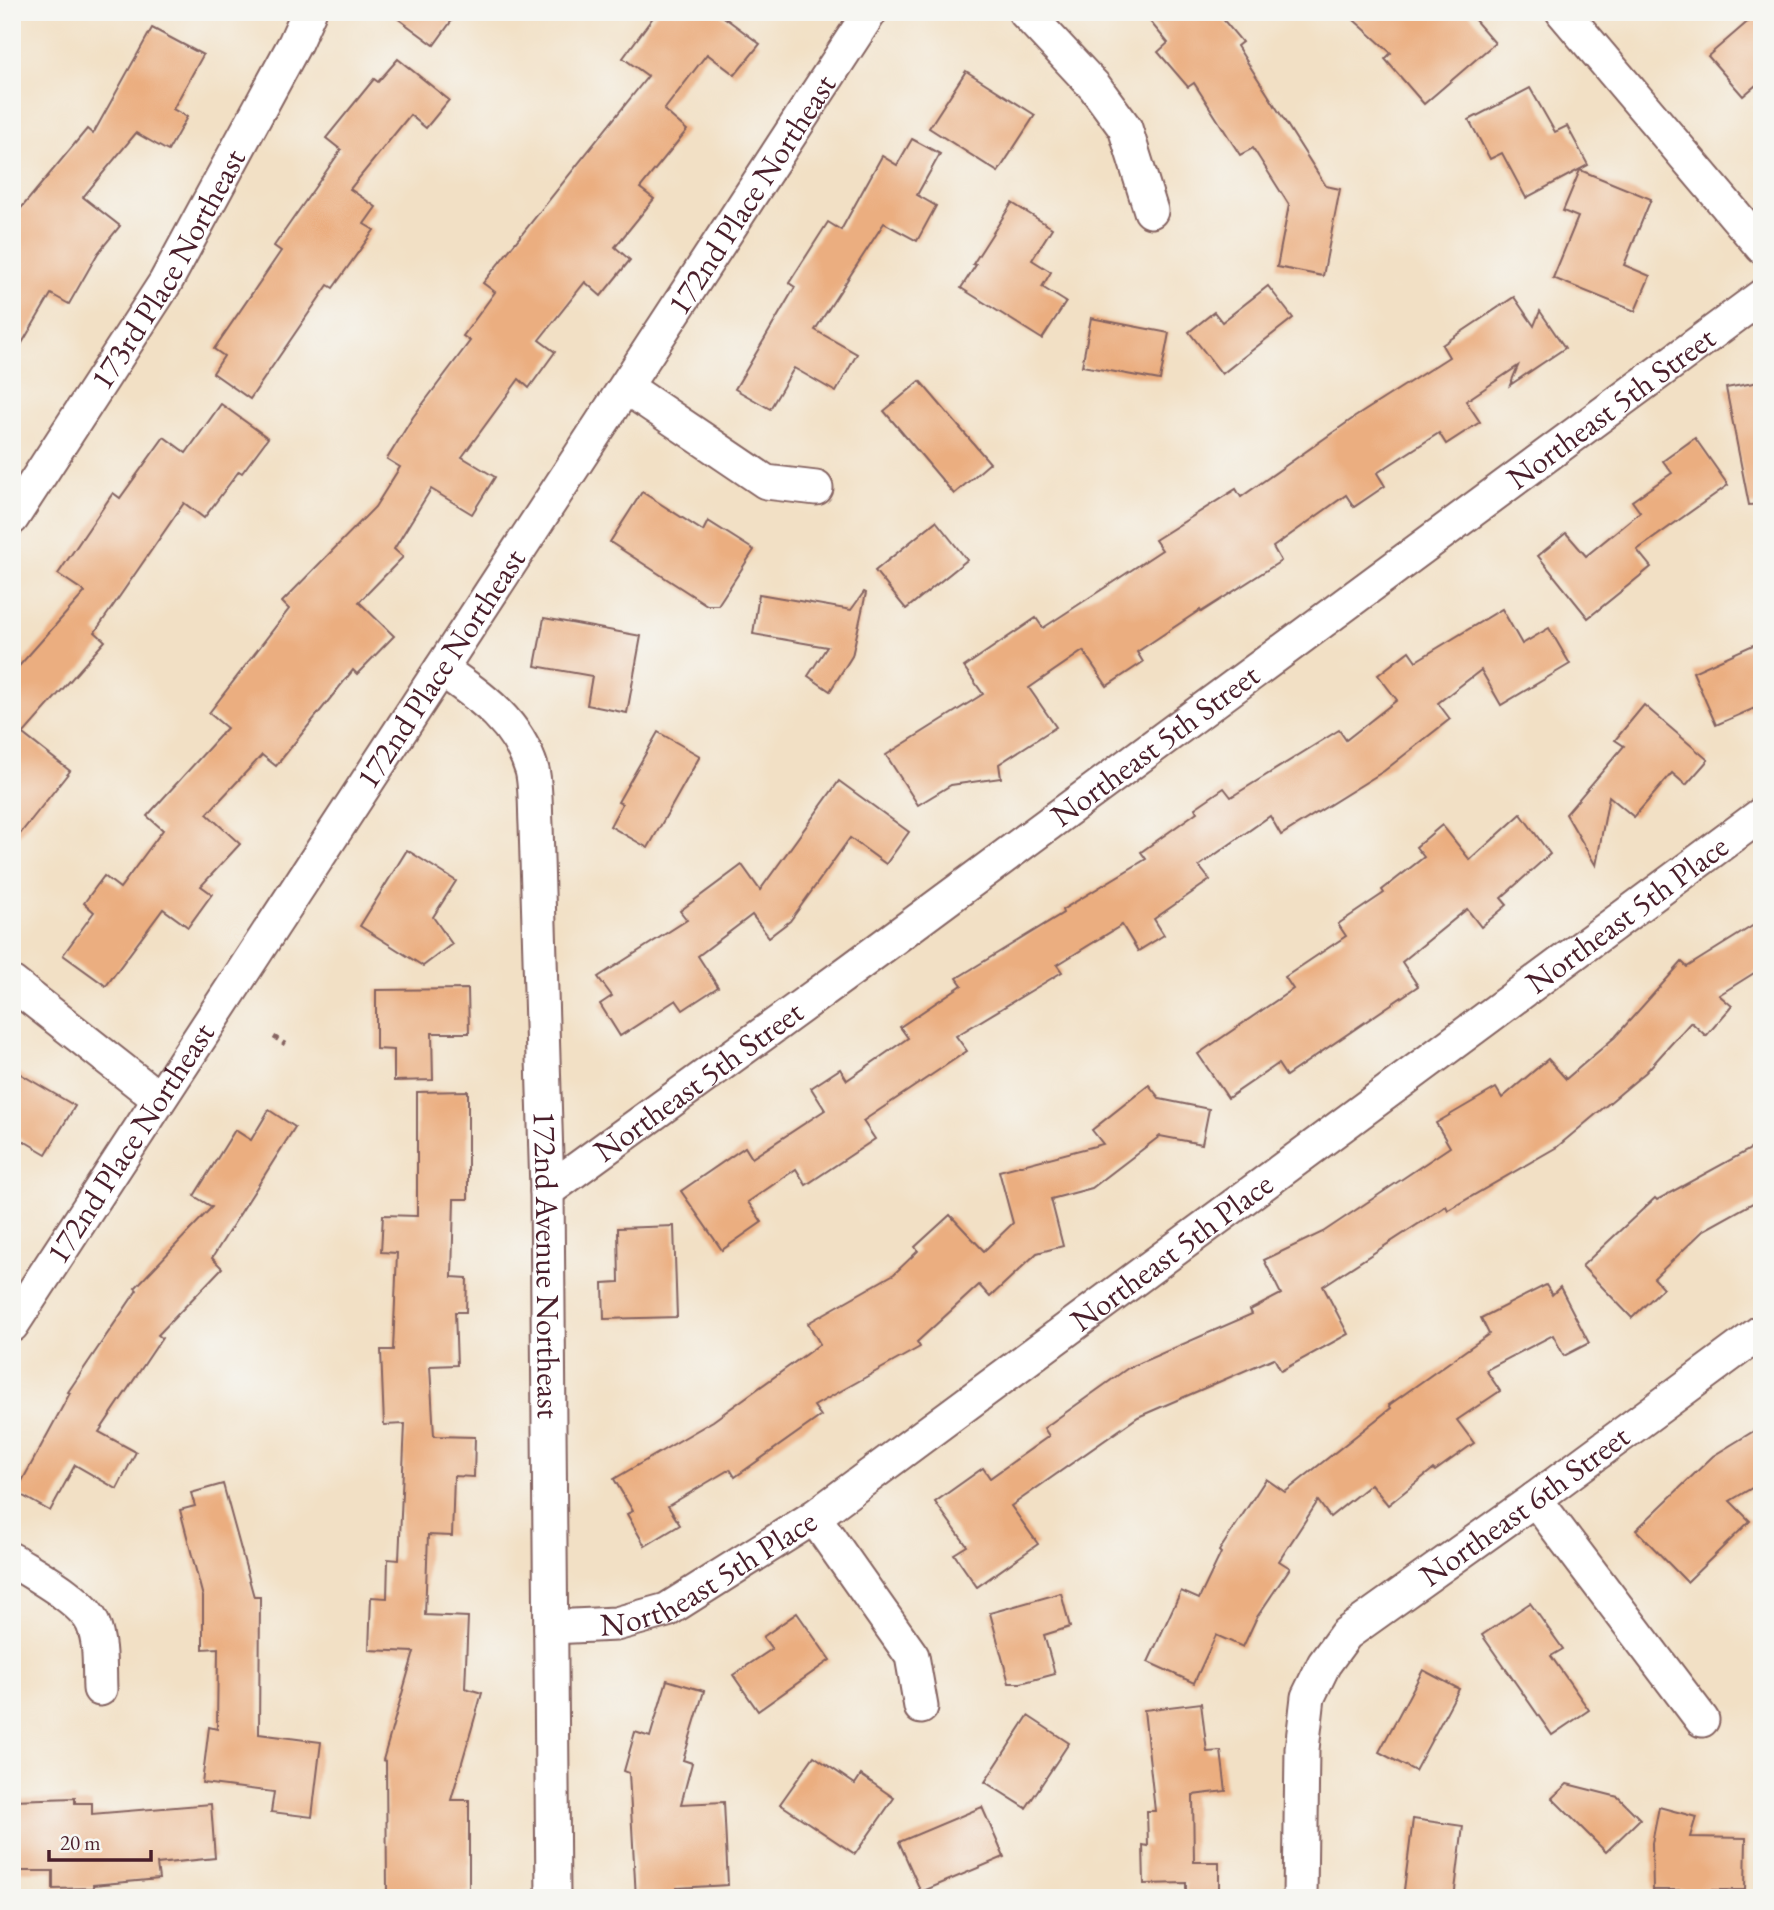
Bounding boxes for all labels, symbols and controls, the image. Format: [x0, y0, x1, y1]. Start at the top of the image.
street label: 172nd Place Northeast [658, 66, 845, 323]
street label: 173rd Place Northeast [80, 141, 255, 397]
street label: Northeast 5th Street [1498, 317, 1723, 499]
street label: 172nd Place Northeast [346, 540, 535, 797]
street label: Northeast 5th Street [1042, 654, 1268, 836]
street label: Northeast 5th Place [1517, 825, 1737, 1003]
street label: Northeast 5th Street [585, 991, 811, 1171]
street label: 172nd Place Northeast [36, 1014, 224, 1271]
street label: 172nd Avenue Northeast [524, 1110, 570, 1419]
street label: Northeast 5th Place [1062, 1163, 1281, 1341]
street label: Northeast 6th Street [1411, 1415, 1638, 1596]
street label: Northeast 5th Place [599, 1500, 824, 1646]
scale bar [49, 1819, 150, 1863]
text: 20 m [60, 1829, 101, 1856]

